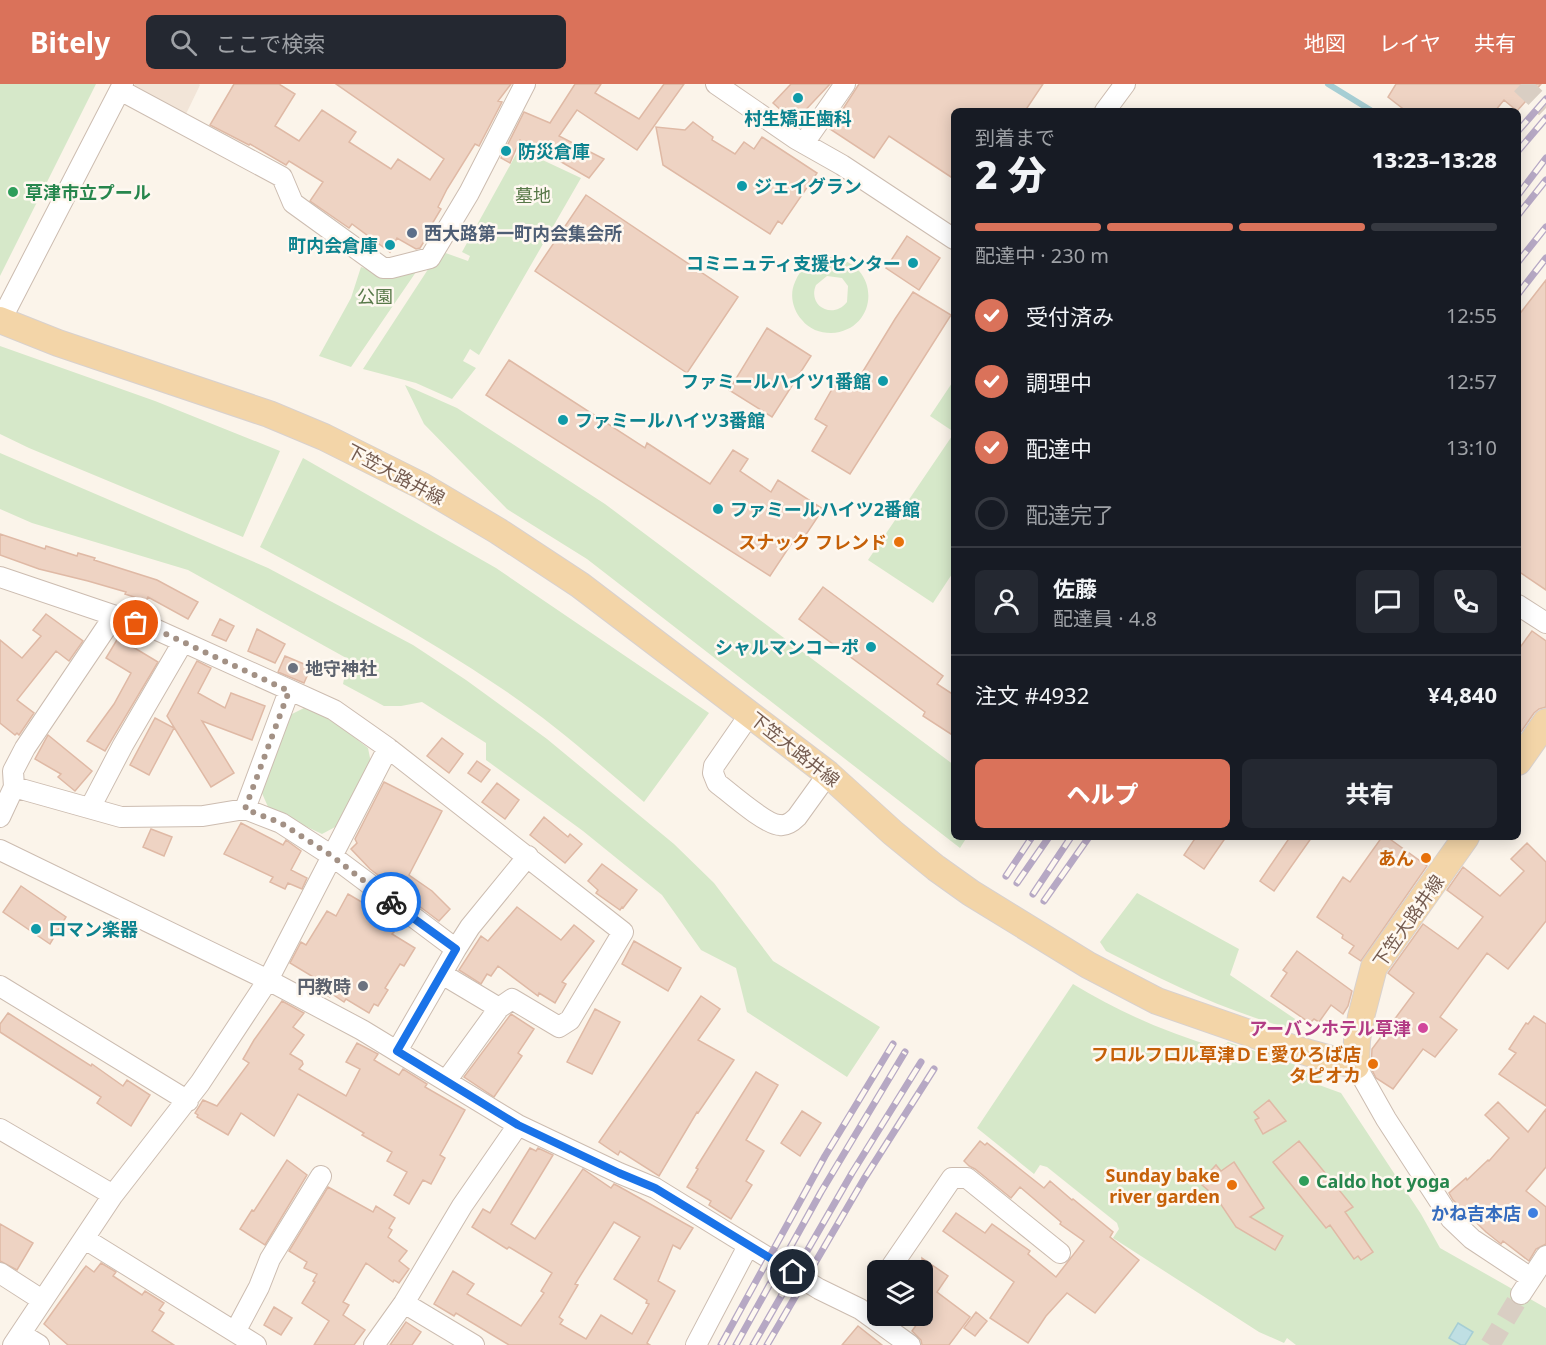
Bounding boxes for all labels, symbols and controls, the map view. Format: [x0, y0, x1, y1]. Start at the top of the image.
search box [146, 15, 566, 69]
text: Bitely [30, 23, 110, 61]
icon: search [167, 26, 200, 59]
text: ここで検索 [215, 28, 325, 58]
text: 地図 [1304, 29, 1346, 57]
text: レイヤ [1379, 29, 1441, 57]
text: 共有 [1474, 29, 1516, 57]
marker: 村生矯正歯科 [791, 91, 805, 105]
place label: 村生矯正歯科 [744, 106, 852, 130]
text: 到着まで [975, 124, 1055, 151]
place label: 防災倉庫 [518, 139, 590, 163]
marker: 防災倉庫 [499, 144, 513, 158]
text: 13:23–13:28 [1372, 144, 1497, 174]
text: 2 分 [975, 147, 1047, 200]
place label: ジェイグラン [754, 174, 862, 198]
marker: ジェイグラン [735, 179, 749, 193]
place label: 草津市立プール [25, 180, 151, 204]
park label: 墓地 [515, 183, 551, 207]
marker: 草津市立プール [6, 185, 20, 199]
place label: 西大路第一町内会集会所 [424, 221, 622, 245]
marker: 西大路第一町内会集会所 [405, 226, 419, 240]
place label: 町内会倉庫 [288, 233, 378, 257]
marker: 町内会倉庫 [383, 238, 397, 252]
text: 配達中 · 230 m [975, 242, 1109, 269]
place label: コミニュティ支援センター [686, 251, 901, 275]
marker: コミニュティ支援センター [906, 256, 920, 270]
park label: 公園 [357, 284, 393, 308]
icon: check [975, 299, 1008, 332]
text: 受付済み [1026, 301, 1114, 331]
text: 12:55 [1446, 302, 1497, 329]
icon: check [975, 365, 1008, 398]
text: 調理中 [1026, 367, 1092, 397]
text: 12:57 [1446, 368, 1497, 395]
place label: ファミールハイツ1番館 [681, 369, 871, 393]
marker: ファミールハイツ1番館 [876, 374, 890, 388]
place label: ファミールハイツ3番館 [575, 408, 765, 432]
marker: ファミールハイツ3番館 [556, 413, 570, 427]
icon: check [975, 431, 1008, 464]
text: 配達中 [1026, 433, 1092, 463]
text: 13:10 [1446, 434, 1497, 461]
street label: 下笠大路井線 [343, 438, 449, 510]
place label: ファミールハイツ2番館 [730, 497, 920, 521]
text: 配達完了 [1026, 499, 1114, 529]
marker: ファミールハイツ2番館 [711, 502, 725, 516]
place label: スナック フレンド [738, 530, 887, 554]
marker: スナック フレンド [892, 535, 906, 549]
button: person [975, 570, 1038, 633]
button: chat [1356, 570, 1419, 633]
button: phone [1434, 570, 1497, 633]
text: 佐藤 [1053, 573, 1097, 603]
pin [110, 597, 161, 648]
text: 配達員 · 4.8 [1053, 605, 1157, 632]
icon: bag [119, 606, 152, 639]
place label: シャルマンコーポ [715, 635, 859, 659]
marker: シャルマンコーポ [864, 640, 878, 654]
place label: 地守神社 [305, 656, 377, 680]
marker: 地守神社 [286, 661, 300, 675]
text: ¥4,840 [1428, 679, 1497, 709]
text: 注文 #4932 [975, 680, 1089, 710]
street label: 下笠大路井線 [745, 706, 845, 792]
button: ヘルプ [975, 759, 1230, 828]
button: 共有 [1242, 759, 1497, 828]
place label: あん [1378, 846, 1414, 870]
marker: あん [1419, 851, 1433, 865]
street label: 下笠大路井線 [1367, 870, 1449, 972]
courier [361, 872, 421, 932]
icon: bike [375, 886, 408, 919]
place label: ロマン楽器 [48, 917, 138, 941]
marker: ロマン楽器 [29, 922, 43, 936]
place label: 円教時 [297, 974, 351, 998]
marker: 円教時 [356, 979, 370, 993]
place label: アーバンホテル草津 [1249, 1016, 1411, 1040]
marker: アーバンホテル草津 [1416, 1021, 1430, 1035]
place label: フロルフロル草津ＤＥ愛ひろば店 タピオカ [1091, 1042, 1361, 1087]
marker: フロルフロル草津ＤＥ愛ひろば店 タピオカ [1366, 1057, 1380, 1071]
place label: Sunday bake river garden [1106, 1163, 1220, 1208]
place label: Caldo hot yoga [1316, 1169, 1450, 1193]
marker: Caldo hot yoga [1297, 1174, 1311, 1188]
marker: Sunday bake river garden [1225, 1178, 1239, 1192]
place label: かね吉本店 [1431, 1201, 1521, 1225]
marker: かね吉本店 [1526, 1206, 1540, 1220]
pin [767, 1246, 818, 1297]
icon: home [776, 1255, 809, 1288]
map controls [867, 1260, 933, 1326]
button: layers [867, 1260, 933, 1326]

